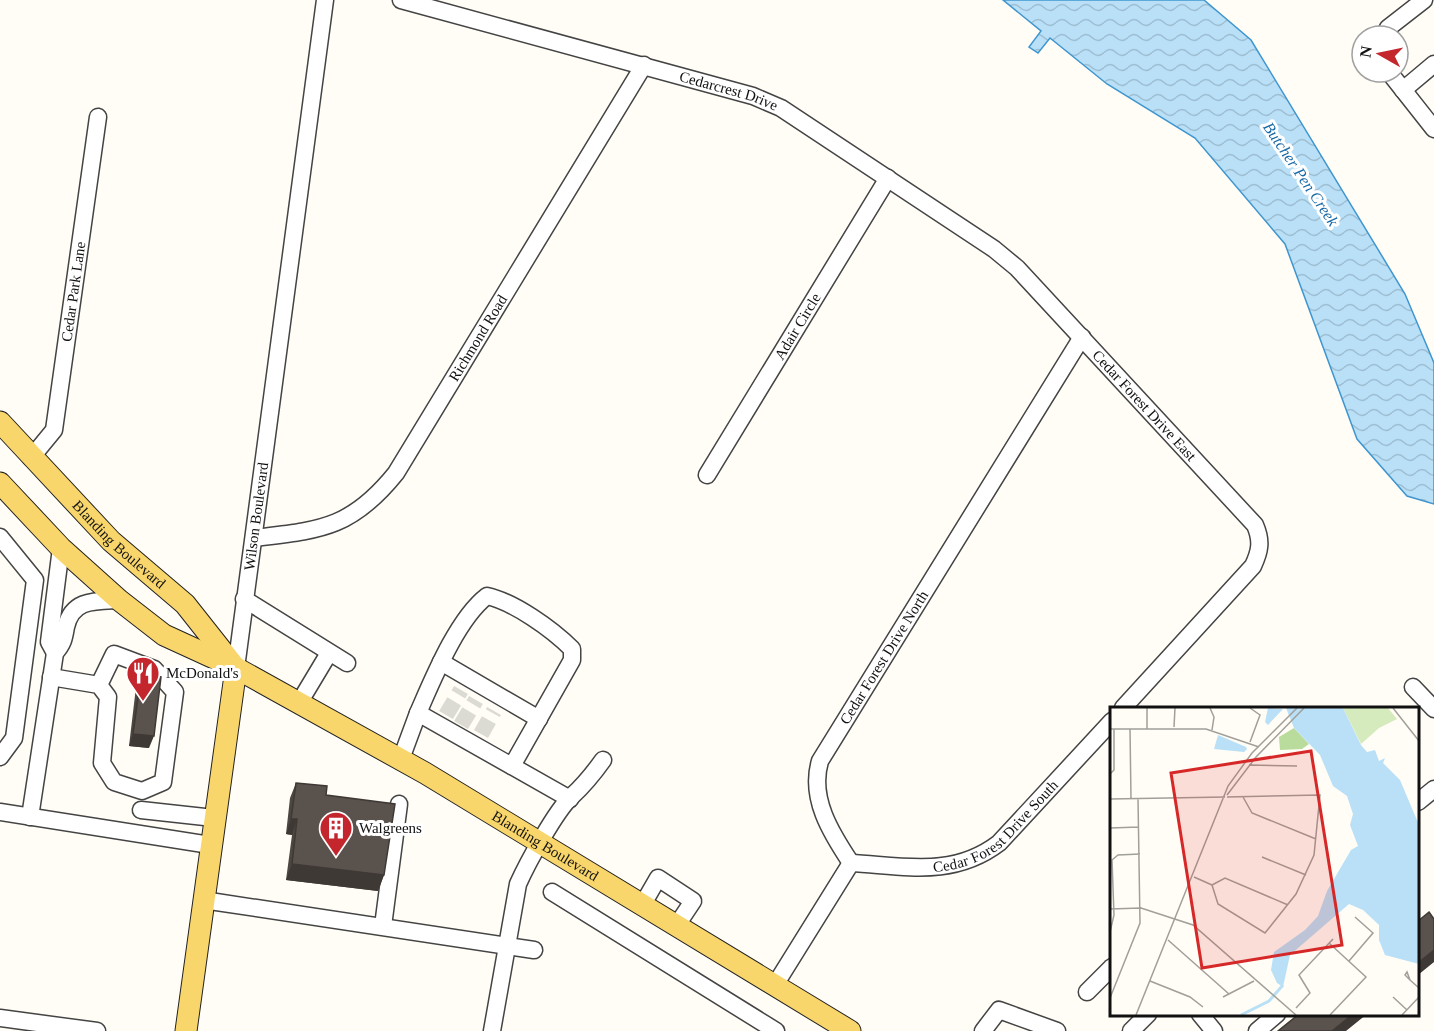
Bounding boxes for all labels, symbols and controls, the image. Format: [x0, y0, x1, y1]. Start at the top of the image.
north arrow [1350, 24, 1410, 84]
text: N [1356, 44, 1375, 59]
street label: Cedarcrest Drive [678, 68, 781, 114]
water label: Butcher Pen Creek [1260, 119, 1342, 230]
street label: Cedar Park Lane [59, 240, 88, 343]
street label: Adair Circle [771, 290, 824, 362]
street label: Richmond Road [446, 292, 510, 384]
street label: Cedar Forest Drive East [1089, 347, 1200, 465]
street label: Wilson Boulevard [241, 461, 271, 571]
street label: Blanding Boulevard [69, 497, 169, 592]
street label: Cedar Forest Drive North [837, 587, 931, 727]
restaurant icon: McDonald's [125, 655, 161, 702]
place label: McDonald's [166, 665, 239, 681]
inset map [1110, 707, 1419, 1016]
street label: Cedar Forest Drive South [932, 777, 1061, 875]
street label: Blanding Boulevard [489, 808, 602, 885]
building icon: Walgreens [318, 810, 354, 857]
place label: Walgreens [359, 820, 422, 836]

